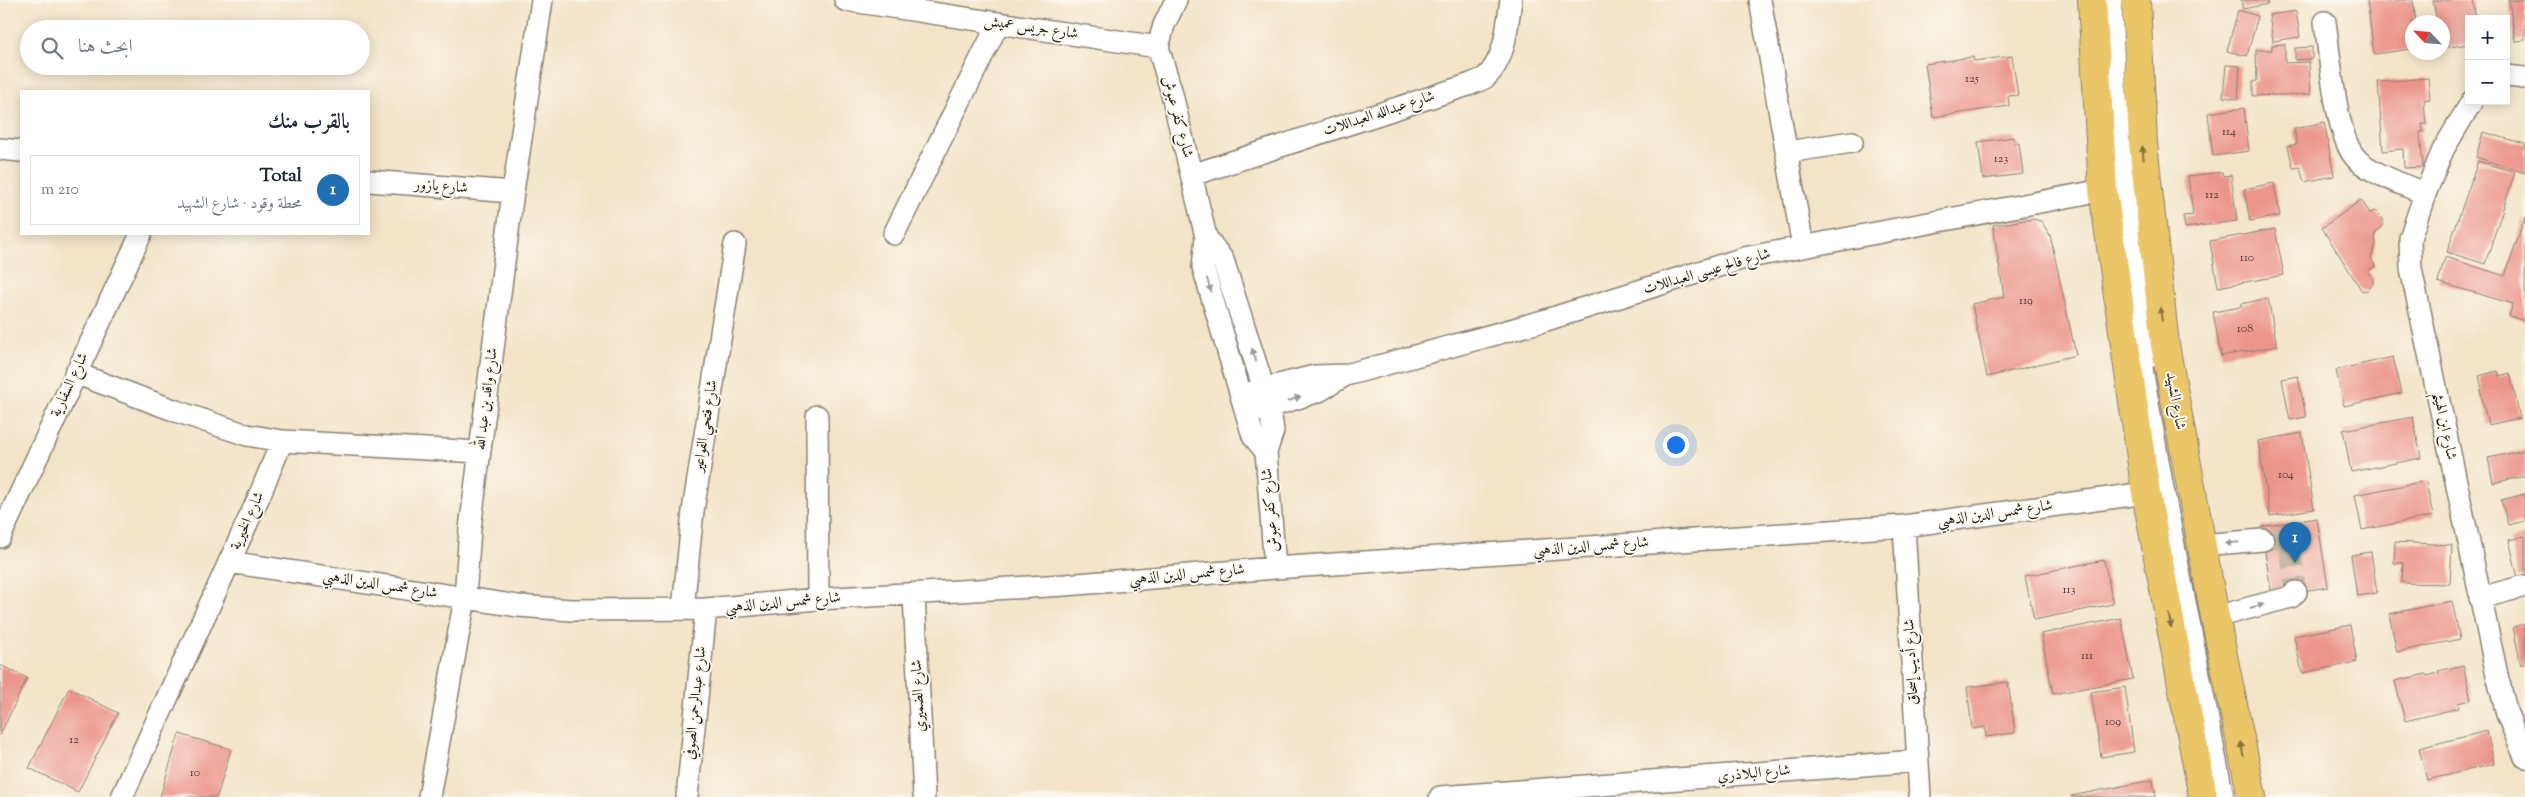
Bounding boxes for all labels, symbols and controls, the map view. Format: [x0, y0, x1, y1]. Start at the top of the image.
street label: شارع جريس عميش [982, 11, 1079, 46]
north arrow [2405, 15, 2450, 60]
map controls [2465, 15, 2510, 105]
button: + [2465, 15, 2510, 60]
search box [20, 20, 370, 75]
icon: search [38, 34, 66, 62]
text: ابحث هنا [78, 34, 133, 61]
button: − [2465, 60, 2510, 105]
house number: 125 [1965, 70, 1979, 88]
street label: شارع كفر عبوش [1155, 74, 1198, 161]
street label: شارع عبدالله العبداللات [1320, 86, 1438, 143]
text: بالقرب منك [268, 108, 350, 138]
house number: 114 [2222, 123, 2236, 141]
one-way arrow [2139, 144, 2147, 160]
house number: 123 [1994, 150, 2008, 168]
text: Total [259, 163, 302, 190]
street label: شارع يازور [412, 175, 468, 200]
text: 210 m [41, 179, 79, 202]
text: 1 [330, 179, 336, 202]
house number: 112 [2205, 186, 2219, 204]
text: محطة وقود · شارع الشهيد [177, 193, 302, 216]
street label: شارع فالح عيسى العبداللات [1641, 244, 1774, 302]
house number: 110 [2240, 249, 2254, 267]
one-way arrow [1206, 277, 1213, 292]
house number: 119 [2019, 292, 2033, 310]
one-way arrow [2157, 306, 2165, 322]
house number: 108 [2237, 320, 2253, 338]
street label: شارع واقد بن عبد الله [467, 346, 505, 452]
one-way arrow [1249, 347, 1257, 362]
street label: شارع السفارية [46, 349, 95, 421]
street label: شارع الشهيد [2159, 370, 2190, 432]
street label: شارع فتحي الفواعير [688, 379, 726, 476]
street label: شارع ابن الهيثم [2424, 390, 2461, 463]
one-way arrow [1287, 395, 1302, 403]
your location [1663, 432, 1689, 458]
house number: 104 [2278, 466, 2294, 484]
street label: شارع كفر عبوش [1257, 467, 1286, 553]
street label: شارع الخيرية [226, 488, 271, 554]
street label: شارع شمس الدين الذهبي [1936, 496, 2054, 534]
pin: 1 [2279, 522, 2311, 563]
street label: شارع شمس الدين الذهبي [1532, 532, 1650, 564]
one-way arrow [2224, 539, 2240, 547]
street label: شارع شمس الدين الذهبي [1128, 559, 1246, 593]
street label: شارع شمس الدين الذهبي [321, 566, 439, 606]
house number: 113 [2062, 581, 2076, 599]
street label: شارع شمس الدين الذهبي [724, 587, 842, 621]
one-way arrow [2249, 602, 2264, 610]
one-way arrow [2167, 613, 2175, 629]
street label: شارع أديب إسحاق [1897, 618, 1926, 706]
street label: شارع عبدالرحمن الصوفي [680, 645, 713, 761]
house number: 111 [2081, 647, 2093, 665]
street label: شارع الضميري [907, 659, 932, 733]
house number: 109 [2105, 713, 2121, 731]
house number: 12 [69, 731, 79, 749]
one-way arrow [2238, 742, 2246, 757]
street label: شارع البلاذري [1717, 760, 1792, 789]
house number: 10 [190, 764, 200, 782]

